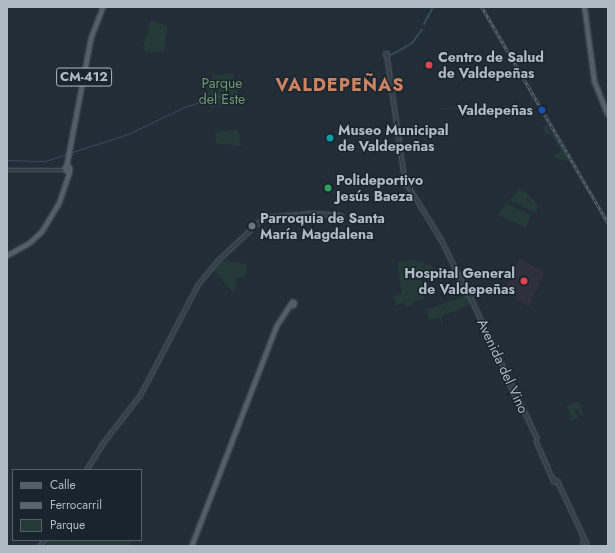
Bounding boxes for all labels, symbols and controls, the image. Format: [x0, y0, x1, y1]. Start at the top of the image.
place label: Centro de Salud de Valdepeñas [438, 49, 544, 82]
marker: Centro de Salud de Valdepeñas [423, 59, 435, 71]
road number: CM-412 [56, 66, 112, 88]
district label: VALDEPEÑAS [275, 74, 405, 96]
park label: Parque del Este [199, 75, 245, 108]
place label: Valdepeñas [457, 102, 533, 118]
marker: Valdepeñas [536, 104, 548, 116]
place label: Museo Municipal de Valdepeñas [338, 122, 449, 154]
marker: Museo Municipal de Valdepeñas [325, 133, 335, 143]
place label: Polideportivo Jesús Baeza [336, 172, 423, 204]
marker: Polideportivo Jesús Baeza [323, 183, 333, 193]
place label: Parroquia de Santa María Magdalena [260, 210, 385, 242]
marker: Parroquia de Santa María Magdalena [247, 221, 257, 231]
place label: Hospital General de Valdepeñas [404, 265, 515, 298]
marker: Hospital General de Valdepeñas [518, 275, 530, 287]
street label: Avenida del Vino [474, 316, 532, 416]
legend [12, 469, 142, 541]
text: Calle [50, 476, 76, 494]
text: Ferrocarril [50, 496, 102, 514]
text: Parque [50, 516, 85, 534]

